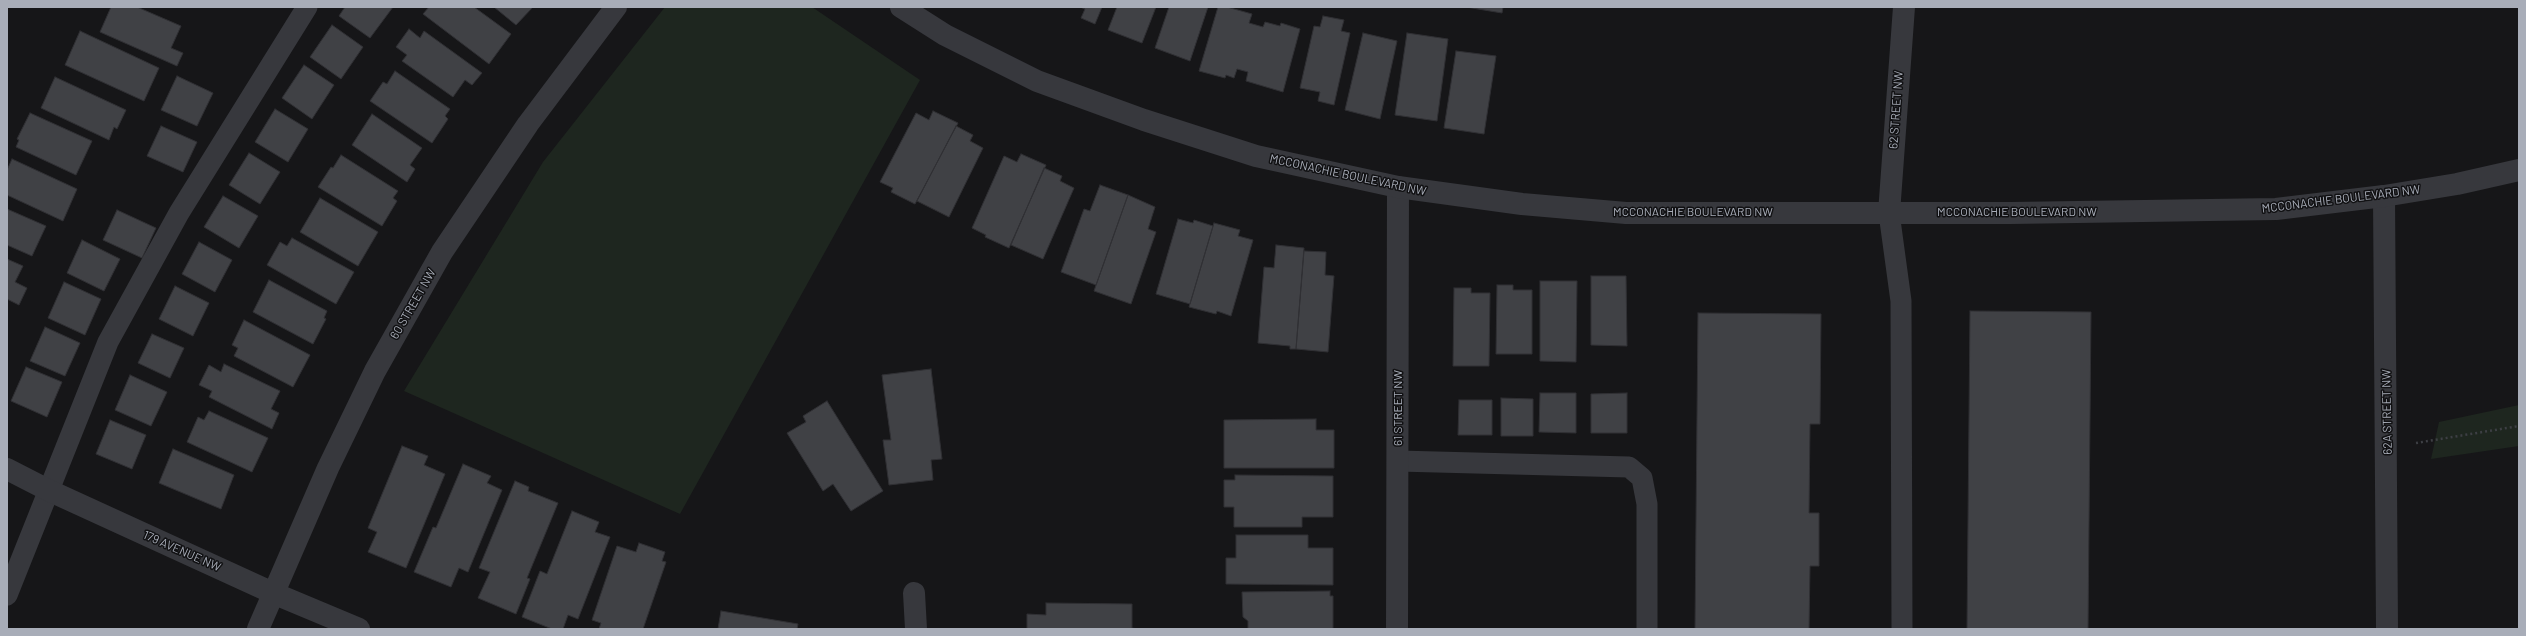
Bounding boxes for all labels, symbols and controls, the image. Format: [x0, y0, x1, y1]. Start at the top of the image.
street label: 62 STREET NW [1886, 70, 1906, 150]
street label: MCCONACHIE BOULEVARD NW [1268, 151, 1428, 199]
street label: MCCONACHIE BOULEVARD NW [2261, 182, 2421, 216]
street label: MCCONACHIE BOULEVARD NW [1613, 205, 1773, 219]
street label: MCCONACHIE BOULEVARD NW [1937, 205, 2097, 219]
street label: 60 STREET NW [387, 266, 439, 342]
street label: 62A STREET NW [2379, 369, 2395, 455]
street label: 61 STREET NW [1391, 370, 1405, 446]
street label: 179 AVENUE NW [141, 527, 223, 575]

